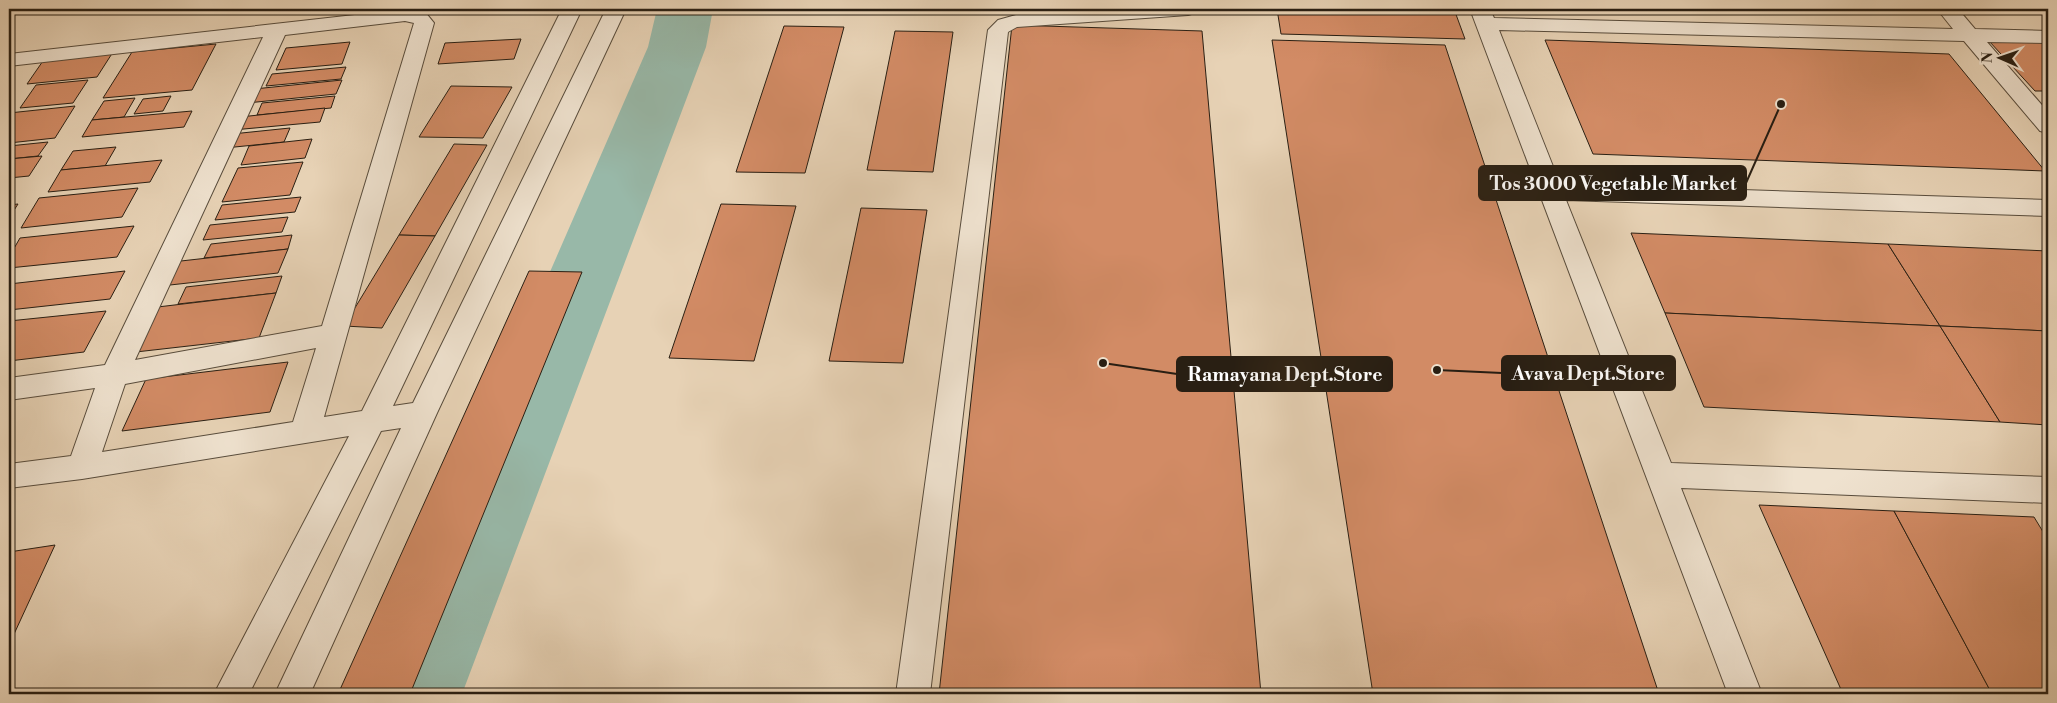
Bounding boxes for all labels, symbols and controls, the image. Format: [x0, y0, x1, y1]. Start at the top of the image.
north arrow [1974, 32, 2024, 82]
text: N [1979, 52, 1997, 63]
callout: Tos 3000 Vegetable Market [1479, 166, 1746, 200]
text: Tos 3000 Vegetable Market [1489, 172, 1737, 196]
callout: Avava Dept.Store [1502, 356, 1675, 390]
callout: Ramayana Dept.Store [1177, 357, 1392, 391]
text: Avava Dept.Store [1510, 362, 1665, 386]
text: Ramayana Dept.Store [1188, 363, 1382, 387]

